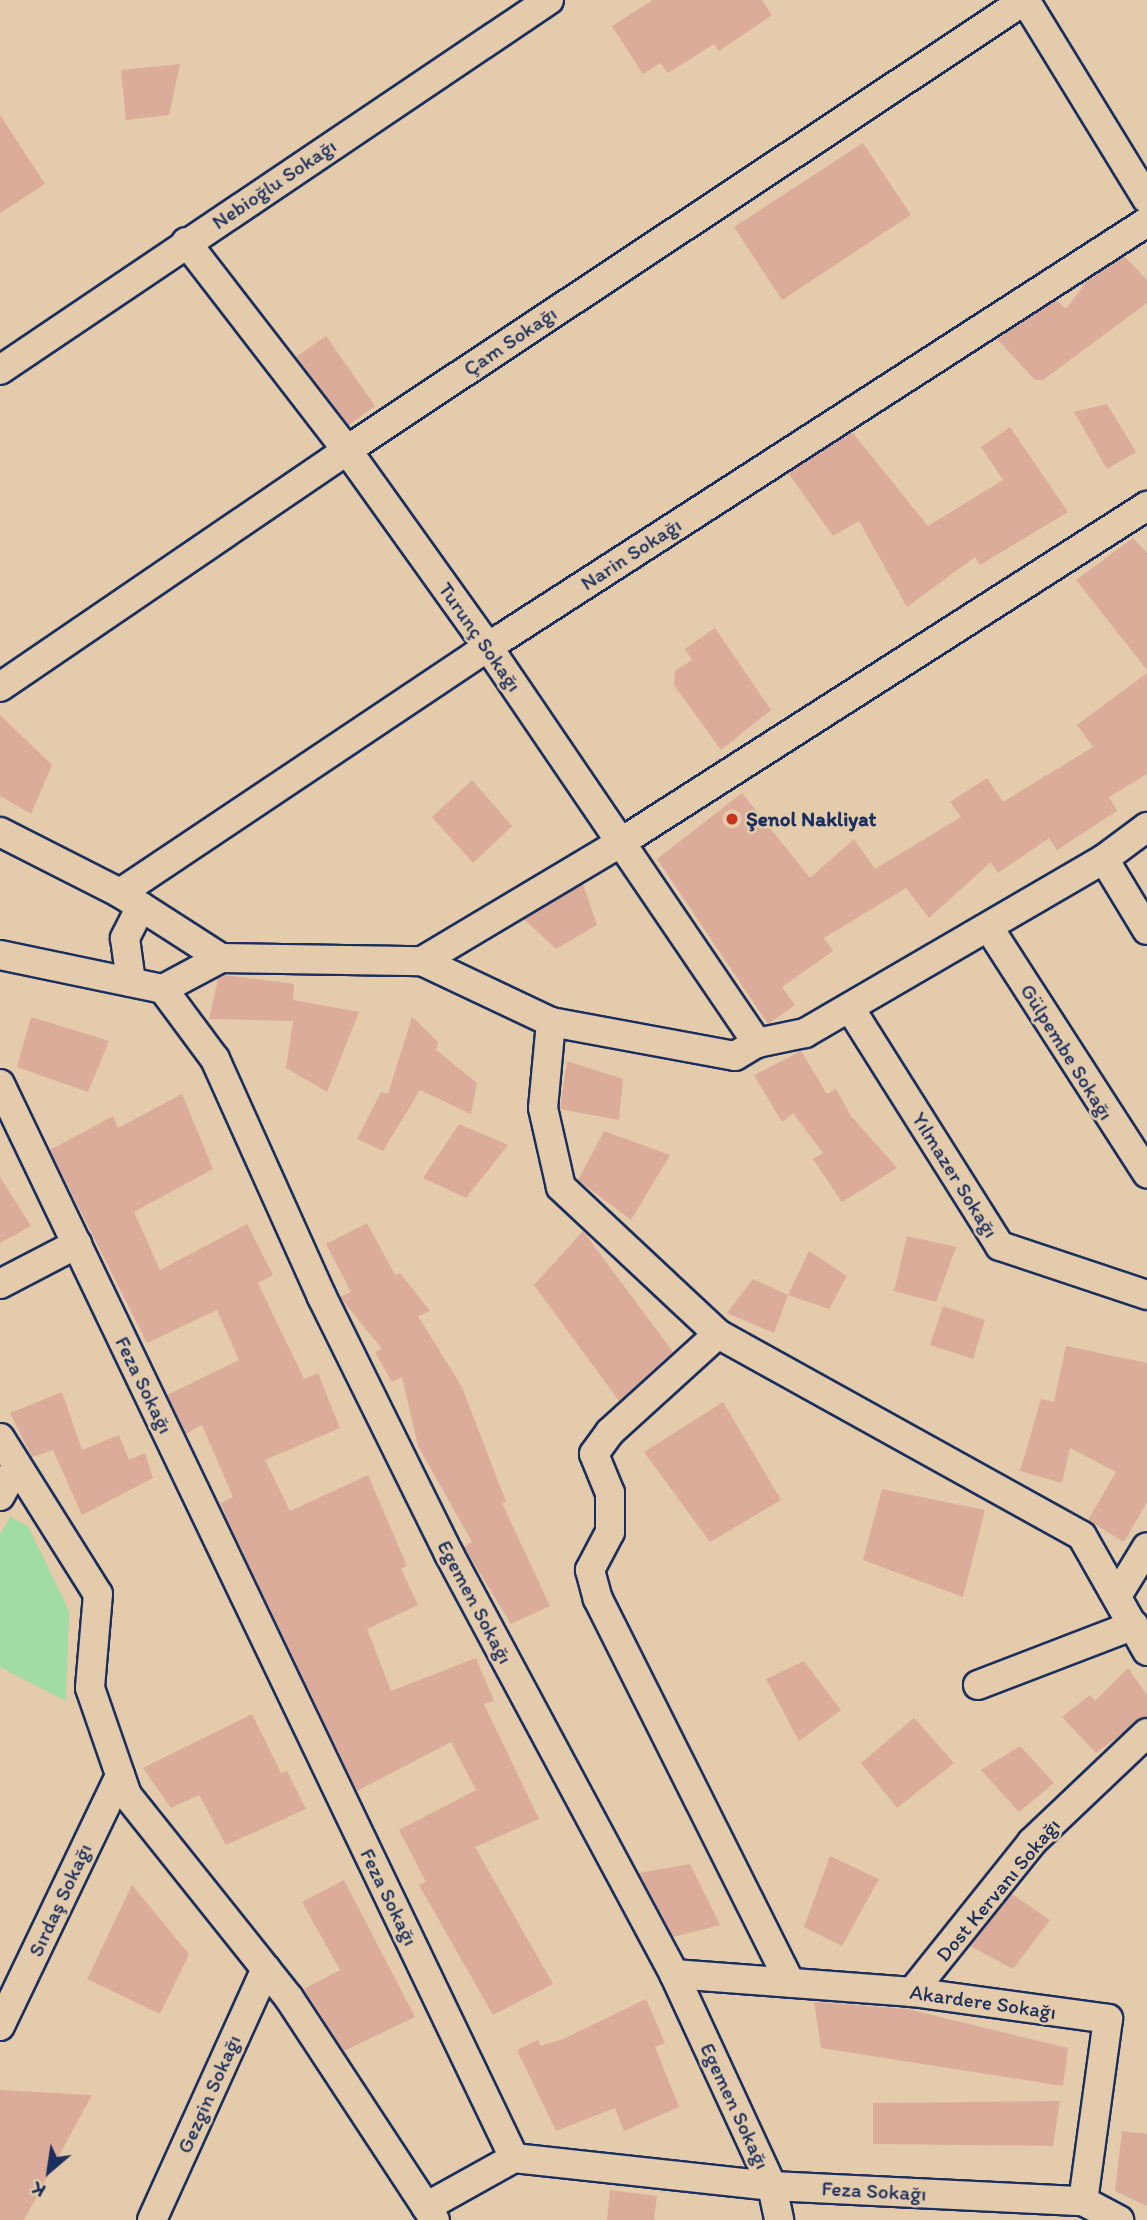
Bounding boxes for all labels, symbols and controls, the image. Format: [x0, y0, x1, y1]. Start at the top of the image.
street label: Nebioğlu Sokağı [207, 133, 341, 235]
street label: Çam Sokağı [459, 301, 561, 381]
street label: Narin Sokağı [576, 512, 686, 596]
street label: Turunç Sokağı [433, 578, 527, 696]
place label: Şenol Nakliyat [746, 806, 877, 832]
marker: Şenol Nakliyat [724, 811, 740, 827]
street label: Gülpembe Sokağı [1015, 979, 1119, 1125]
street label: Yılmazer Sokağı [906, 1108, 1004, 1242]
street label: Feza Sokağı [110, 1332, 178, 1438]
street label: Egemen Sokağı [432, 1536, 518, 1668]
street label: Dost Kervanı Sokağı [930, 1813, 1066, 1967]
street label: Sırdaş Sokağı [23, 1840, 97, 1960]
street label: Feza Sokağı [355, 1844, 423, 1950]
street label: Akardere Sokağı [908, 1979, 1058, 2025]
street label: Gezgin Sokağı [172, 2031, 246, 2157]
street label: Egemen Sokağı [695, 2039, 775, 2173]
north arrow [14, 2136, 84, 2206]
street label: Feza Sokağı [821, 2176, 927, 2206]
text: K [28, 2177, 49, 2203]

